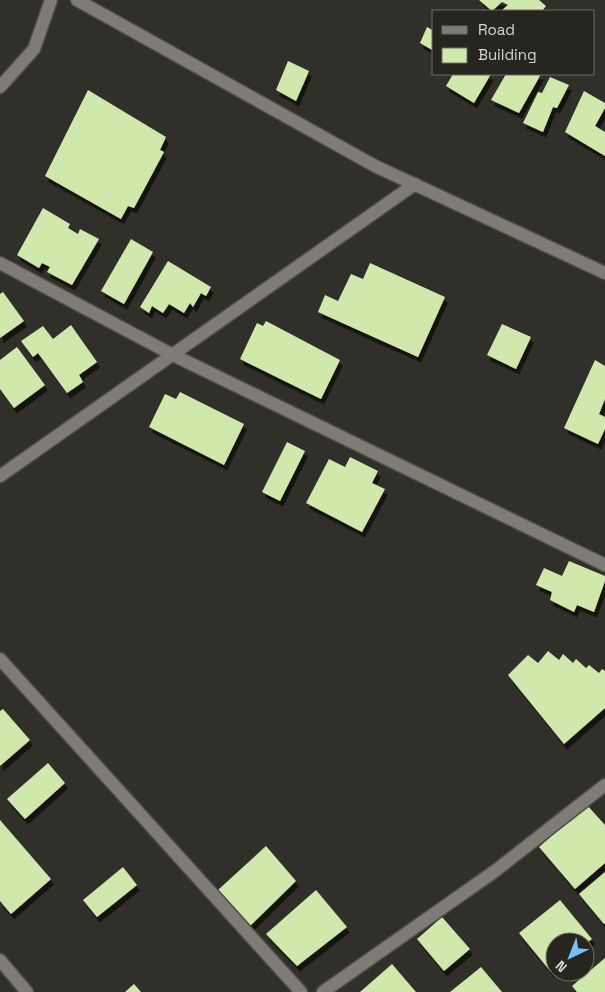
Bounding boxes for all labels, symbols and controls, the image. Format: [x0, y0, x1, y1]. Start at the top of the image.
legend [432, 10, 595, 75]
text: Road [478, 20, 515, 39]
text: Building [478, 45, 537, 64]
north arrow [545, 932, 595, 982]
text: N [552, 957, 571, 976]

